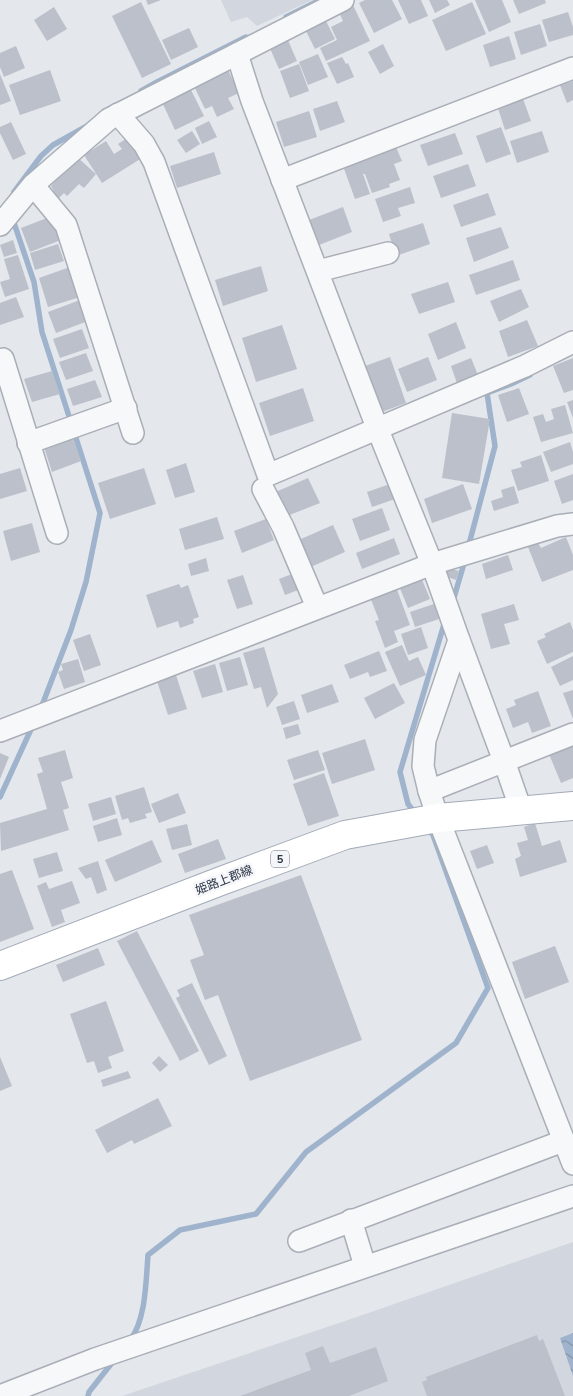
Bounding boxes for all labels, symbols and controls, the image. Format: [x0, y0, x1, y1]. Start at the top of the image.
road number: 5 [271, 851, 289, 868]
street label: 姫路上郡線 [193, 862, 255, 898]

